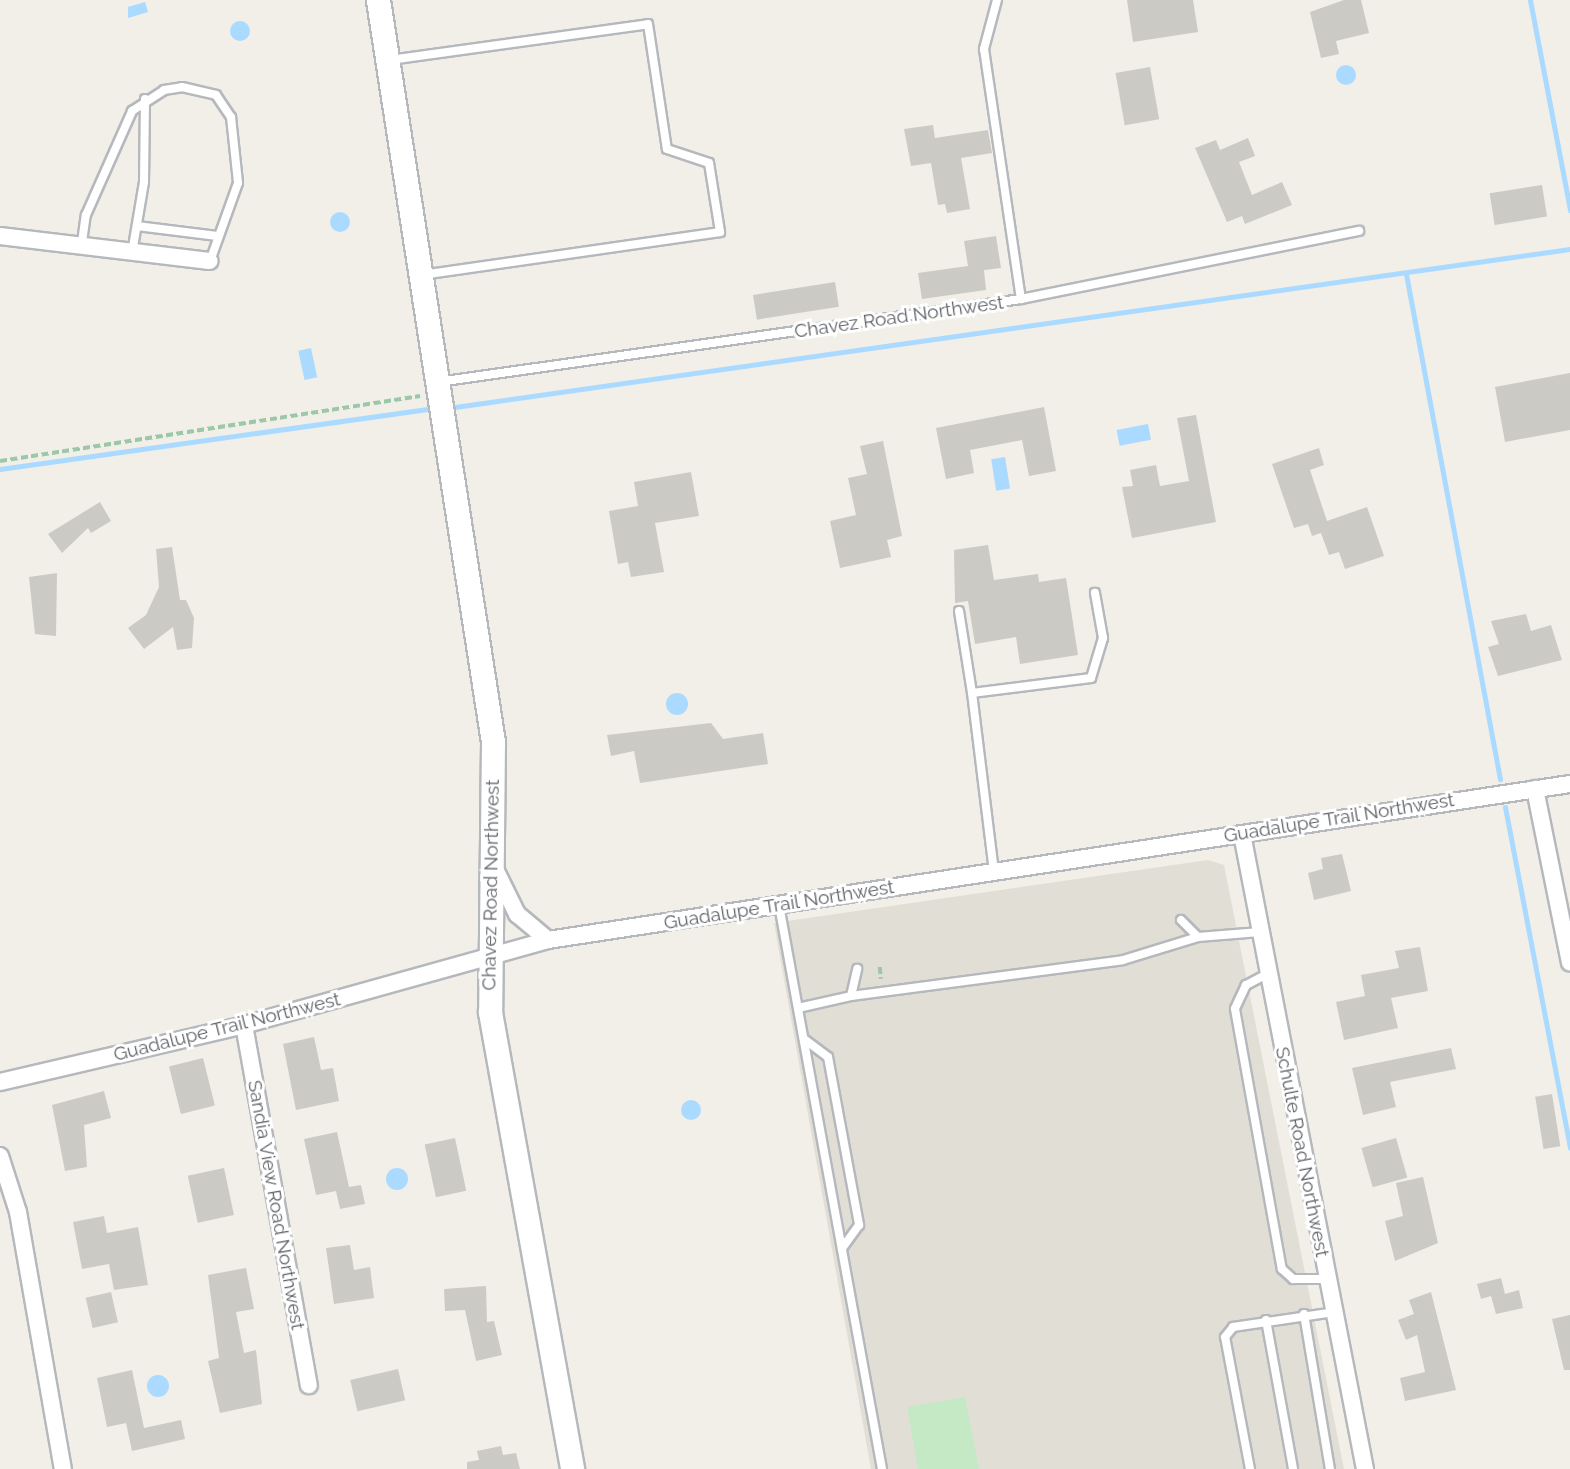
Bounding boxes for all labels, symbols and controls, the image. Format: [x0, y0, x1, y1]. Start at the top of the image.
street label: Chavez Road Northwest [793, 291, 1005, 343]
street label: Chavez Road Northwest [478, 779, 504, 991]
street label: Guadalupe Trail Northwest [1222, 788, 1456, 848]
street label: Guadalupe Trail Northwest [662, 875, 896, 935]
street label: Guadalupe Trail Northwest [111, 988, 343, 1066]
street label: Schulte Road Northwest [1270, 1045, 1334, 1259]
street label: Sandia View Road Northwest [243, 1078, 309, 1332]

